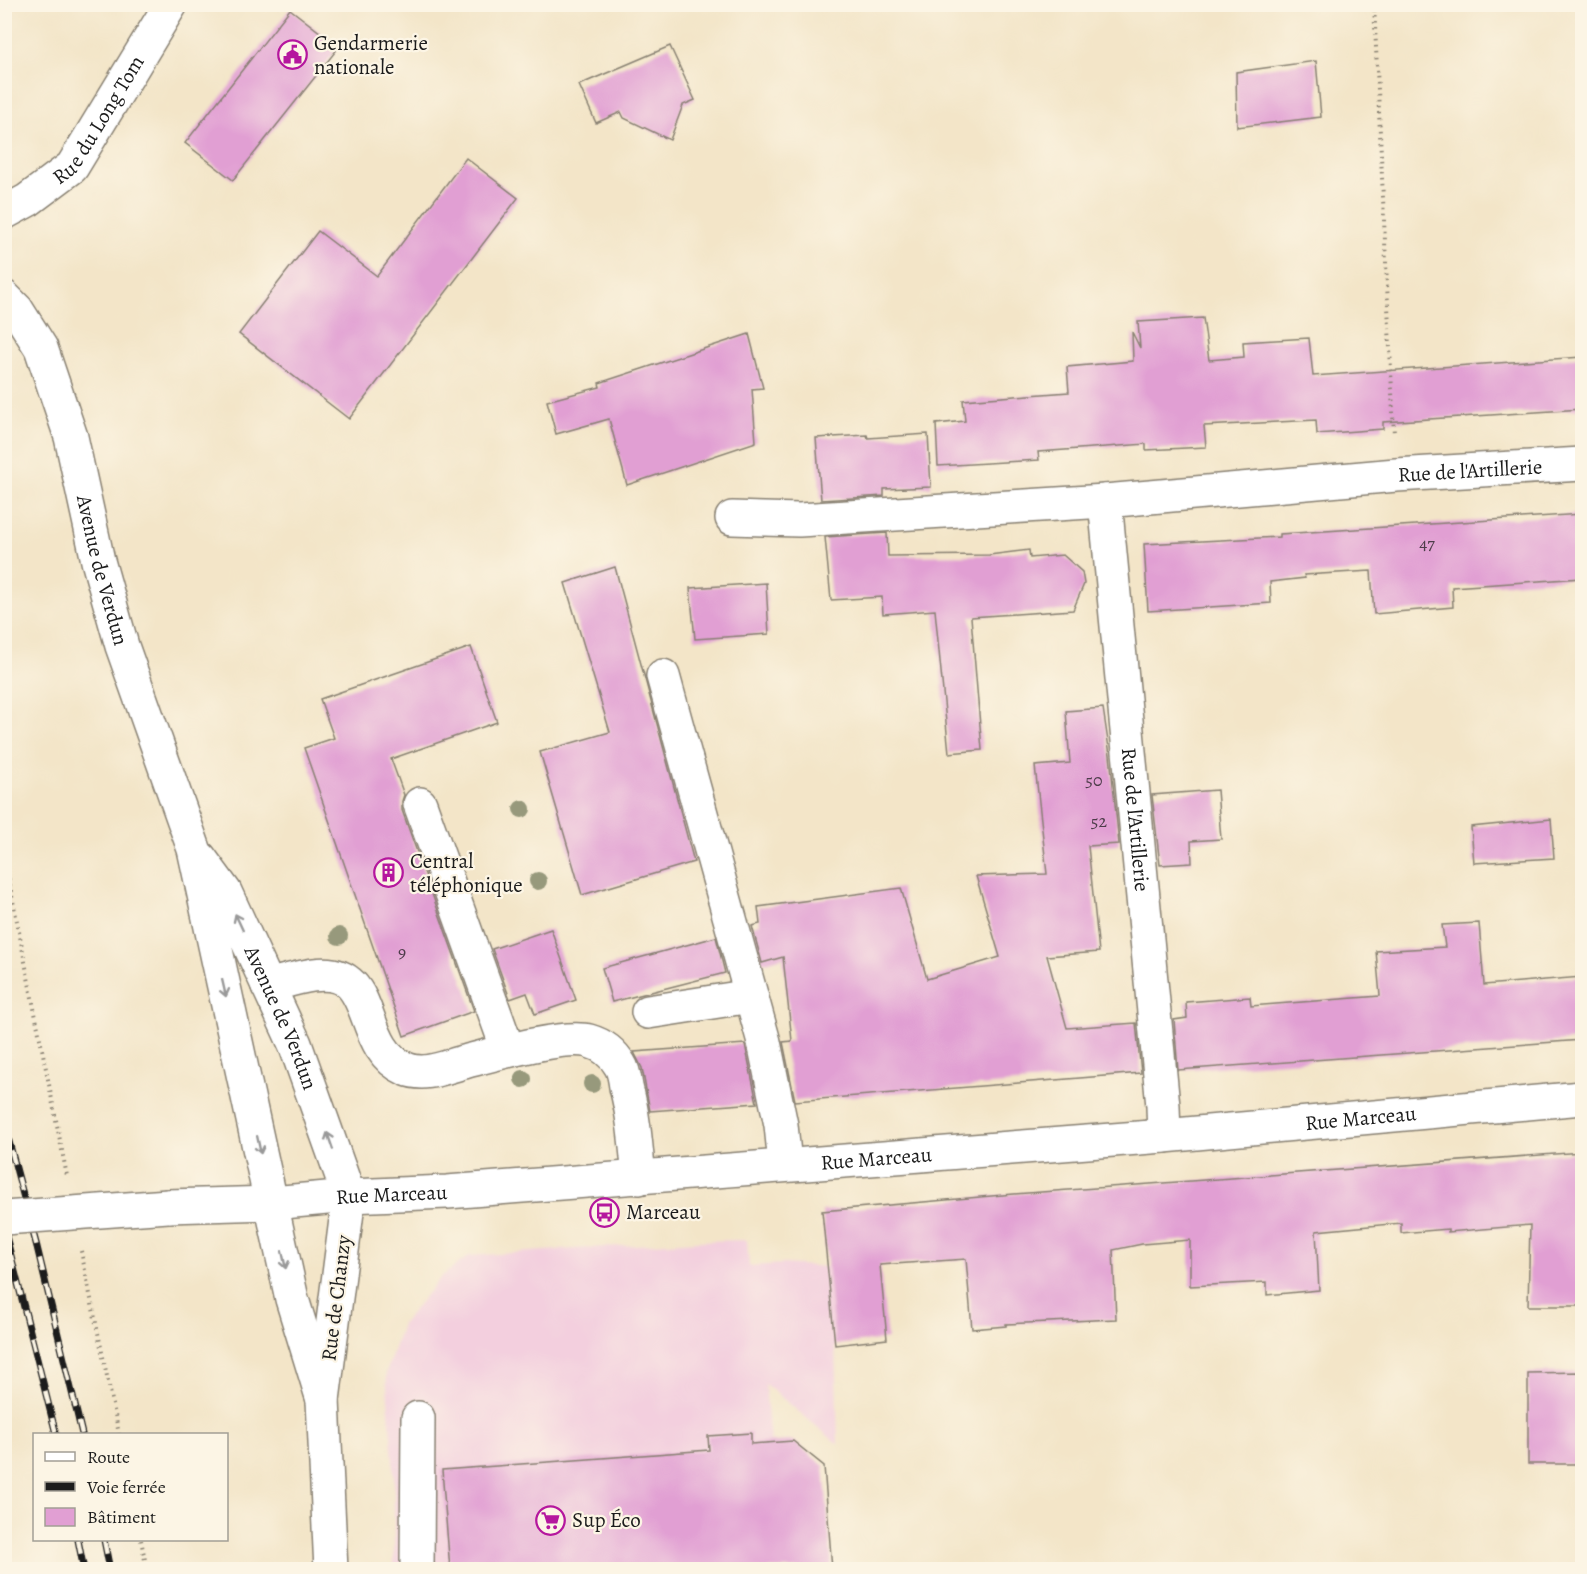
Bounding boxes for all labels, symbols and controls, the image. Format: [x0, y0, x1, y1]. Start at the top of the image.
place label: Gendarmerie nationale [314, 29, 428, 81]
public building icon: Gendarmerie nationale [277, 39, 309, 71]
street label: Rue du Long Tom [47, 50, 151, 191]
street label: Rue de l'Artillerie [1397, 452, 1543, 489]
street label: Avenue de Verdun [70, 491, 135, 649]
house number: 47 [1419, 531, 1435, 555]
street label: Rue de l'Artillerie [1115, 746, 1156, 893]
house number: 50 [1085, 768, 1103, 792]
house number: 52 [1091, 809, 1108, 833]
place label: Central téléphonique [410, 847, 523, 899]
building icon: Central téléphonique [373, 857, 405, 889]
one-way arrow [233, 914, 244, 932]
street label: Avenue de Verdun [237, 940, 324, 1094]
house number: 9 [398, 940, 406, 964]
one-way arrow [218, 978, 230, 997]
street label: Rue Marceau [1304, 1099, 1418, 1137]
one-way arrow [323, 1132, 334, 1151]
one-way arrow [254, 1135, 265, 1155]
street label: Rue Marceau [820, 1140, 934, 1177]
street label: Rue Marceau [335, 1178, 449, 1211]
bus stop icon: Marceau [589, 1196, 621, 1228]
place label: Marceau [626, 1198, 701, 1226]
street label: Rue de Chanzy [314, 1233, 358, 1363]
one-way arrow [279, 1250, 290, 1269]
legend [33, 1433, 228, 1541]
text: Route [87, 1445, 130, 1469]
text: Voie ferrée [86, 1475, 166, 1499]
supermarket icon: Sup Éco [535, 1504, 567, 1536]
text: Bâtiment [87, 1505, 156, 1529]
place label: Sup Éco [572, 1506, 641, 1534]

